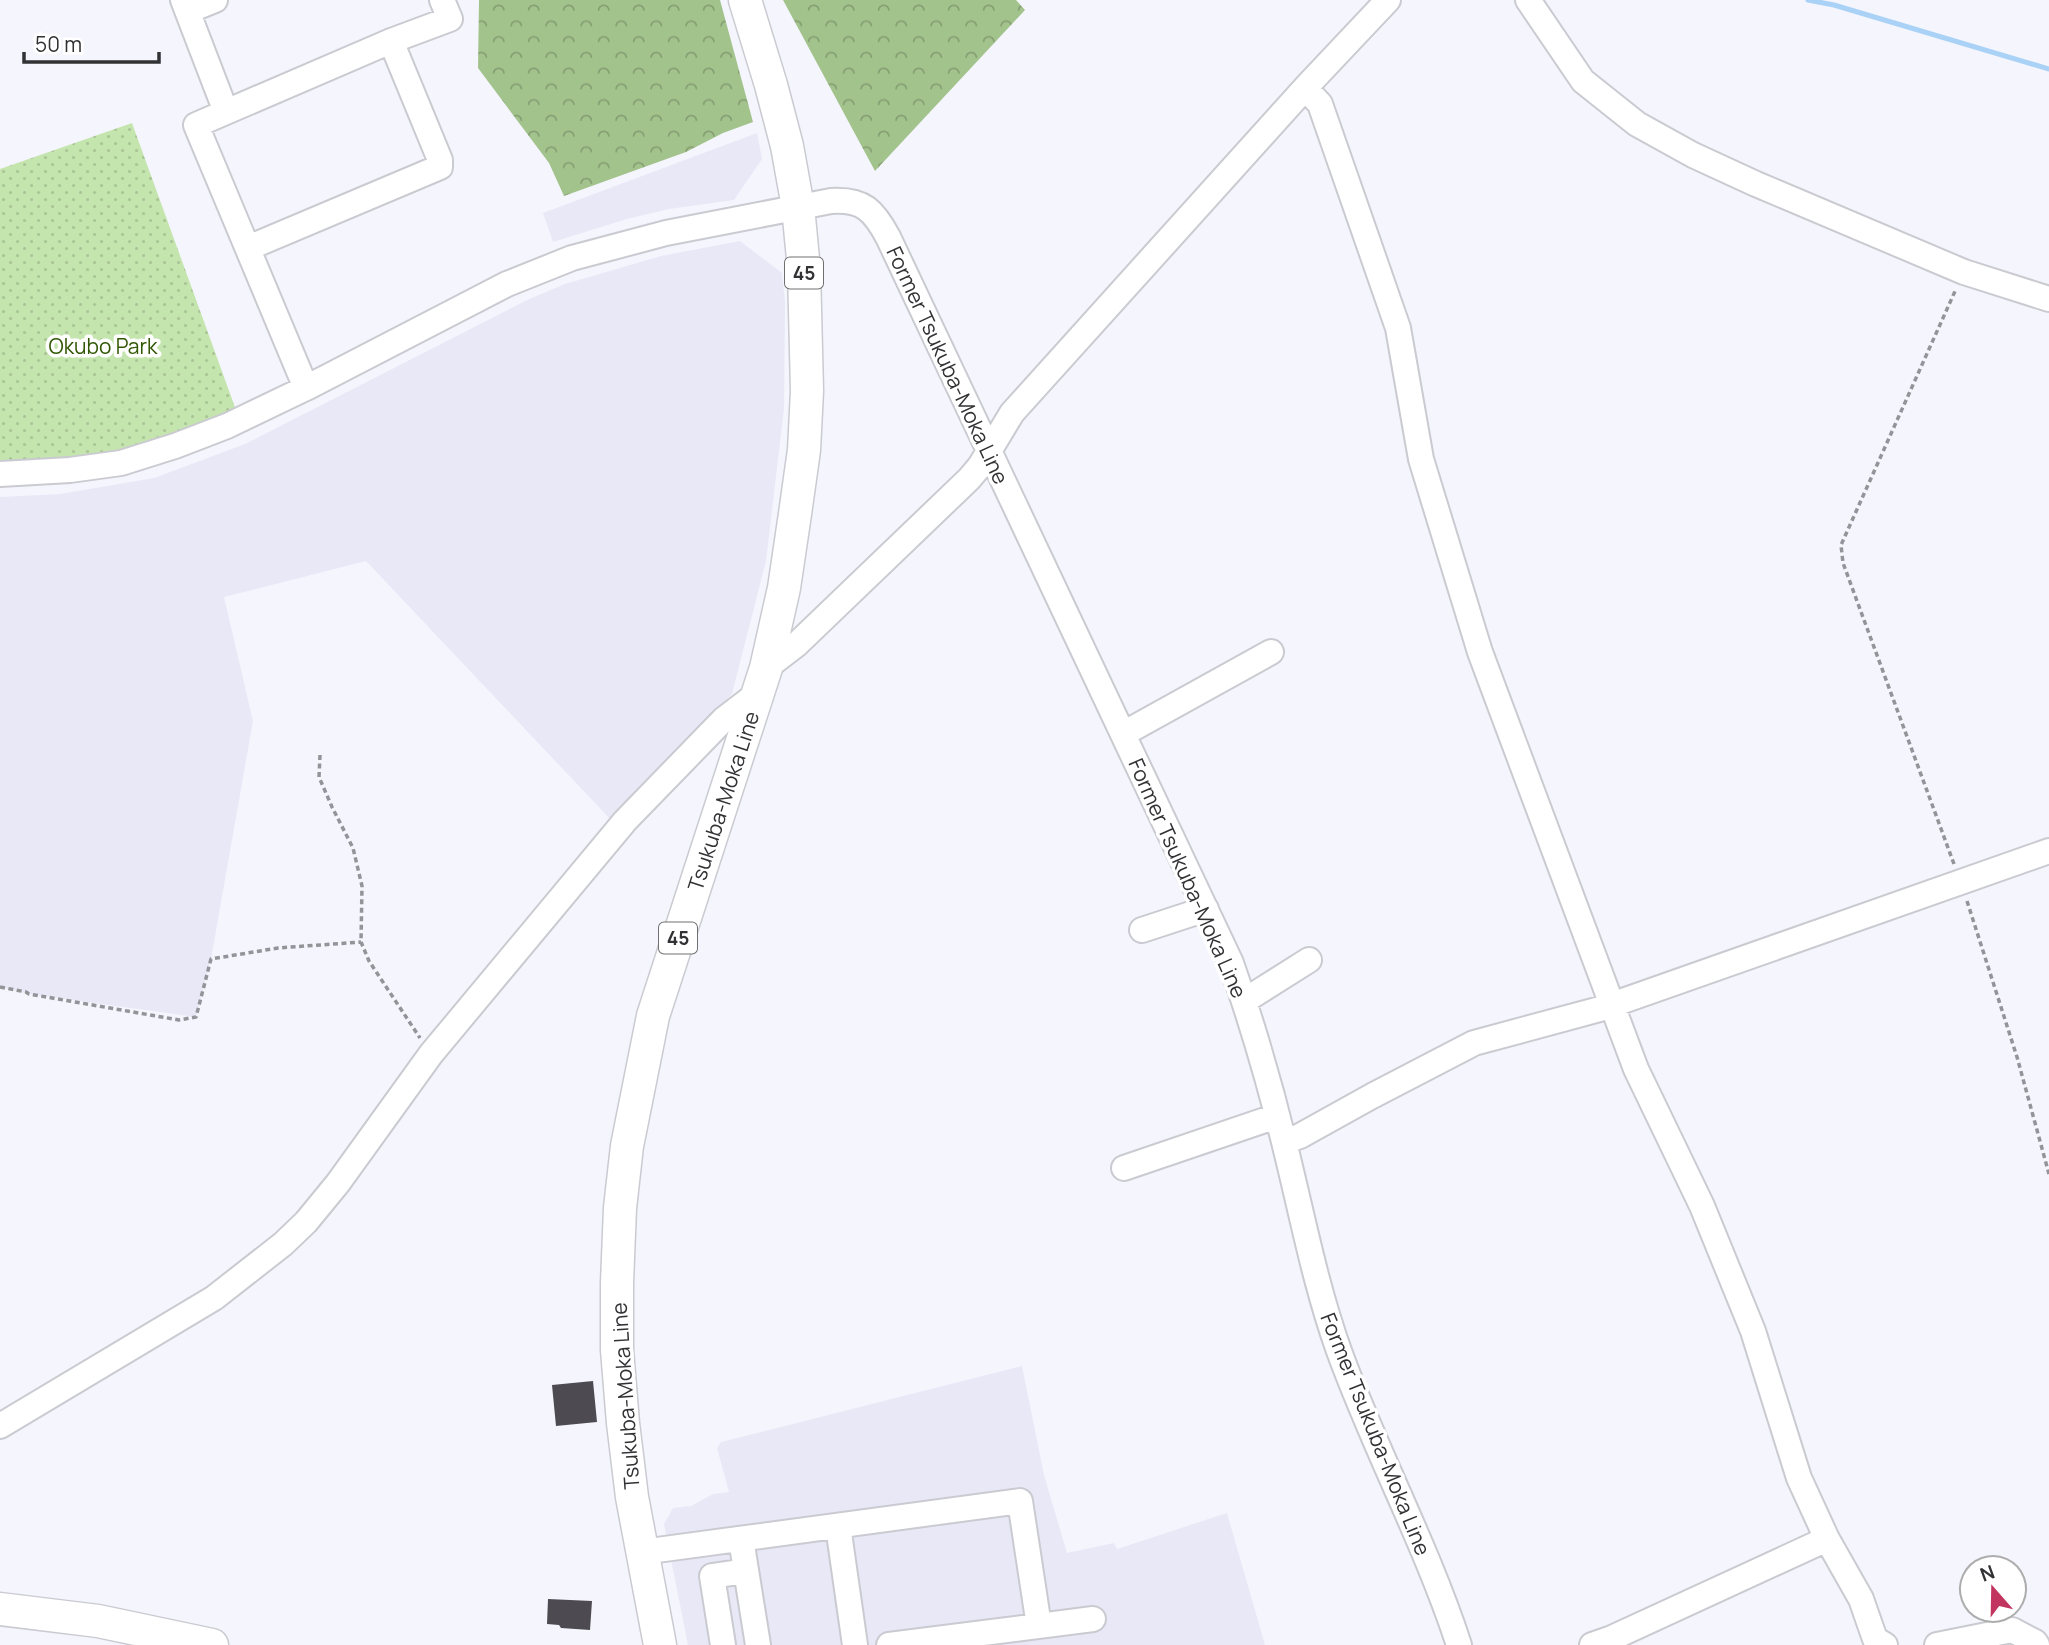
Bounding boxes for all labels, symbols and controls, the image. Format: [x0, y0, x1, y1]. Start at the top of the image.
scale bar [24, 21, 159, 65]
text: 50 m [35, 30, 82, 58]
street label: Former Tsukuba-Moka Line [881, 242, 1015, 488]
road number: 45 [785, 258, 823, 288]
park label: Okubo Park [49, 332, 158, 360]
street label: Tsukuba-Moka Line [681, 708, 765, 894]
street label: Former Tsukuba-Moka Line [1122, 754, 1254, 1002]
road number: 45 [659, 922, 697, 954]
street label: Tsukuba-Moka Line [605, 1302, 645, 1490]
street label: Former Tsukuba-Moka Line [1314, 1309, 1438, 1559]
north arrow [1958, 1554, 2028, 1624]
text: N [1976, 1558, 1998, 1588]

